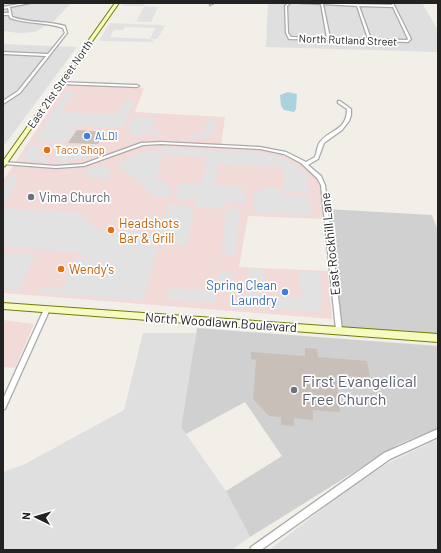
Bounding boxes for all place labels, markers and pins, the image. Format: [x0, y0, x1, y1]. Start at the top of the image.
place label: ALDI [95, 129, 118, 142]
marker: ALDI [82, 131, 92, 141]
place label: Taco Shop [55, 143, 105, 156]
marker: Taco Shop [42, 145, 52, 155]
place label: Vima Church [39, 189, 110, 205]
marker: Vima Church [26, 192, 36, 202]
place label: Headshots Bar & Grill [119, 215, 179, 246]
marker: Headshots Bar & Grill [106, 225, 116, 235]
place label: Wendy's [69, 261, 114, 277]
marker: Wendy's [56, 264, 66, 274]
place label: Spring Clean Laundry [206, 277, 277, 308]
marker: Spring Clean Laundry [280, 287, 290, 297]
place label: First Evangelical Free Church [302, 371, 417, 408]
marker: First Evangelical Free Church [289, 385, 299, 395]

